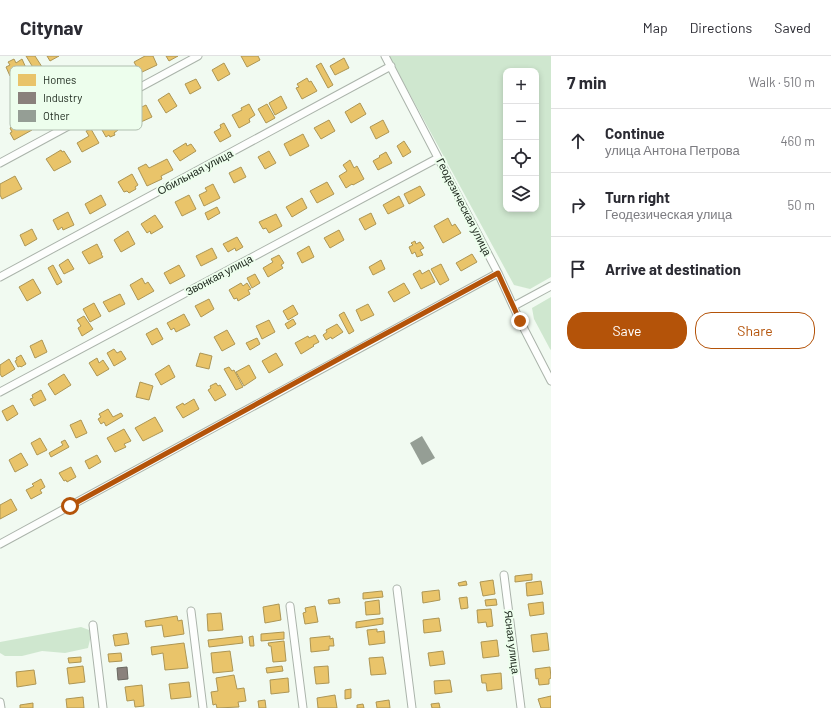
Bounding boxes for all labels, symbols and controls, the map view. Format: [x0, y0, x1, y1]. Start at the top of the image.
text: Citynav [20, 16, 83, 39]
text: Map [643, 19, 668, 36]
text: Directions [690, 19, 752, 36]
text: Saved [774, 19, 811, 36]
legend [10, 66, 142, 130]
map controls [503, 68, 539, 212]
button: + [503, 68, 539, 104]
text: 7 min [567, 72, 607, 92]
text: Homes [43, 73, 76, 86]
text: Walk · 510 m [749, 74, 815, 90]
text: Industry [43, 91, 82, 104]
button: − [503, 104, 539, 140]
text: Other [43, 109, 70, 122]
text: Continue [605, 124, 665, 142]
icon: ahead [567, 130, 589, 152]
text: 460 m [780, 133, 815, 149]
button: locate [503, 140, 539, 176]
text: улица Антона Петрова [605, 142, 740, 158]
street label: Обильная улица [155, 146, 236, 197]
street label: Геодезическая улица [434, 156, 495, 258]
button: layers [503, 176, 539, 212]
text: Turn right [605, 188, 670, 206]
icon: right [567, 194, 589, 216]
text: 50 m [788, 197, 815, 213]
text: Геодезическая улица [605, 206, 732, 222]
street label: Звонкая улица [183, 251, 255, 298]
icon: arrive [567, 258, 589, 280]
text: Arrive at destination [605, 260, 741, 278]
route end [511, 312, 529, 330]
button: Save [567, 312, 687, 349]
button: Share [695, 312, 815, 349]
route start [61, 497, 79, 515]
street label: Ясная улица [502, 609, 523, 675]

